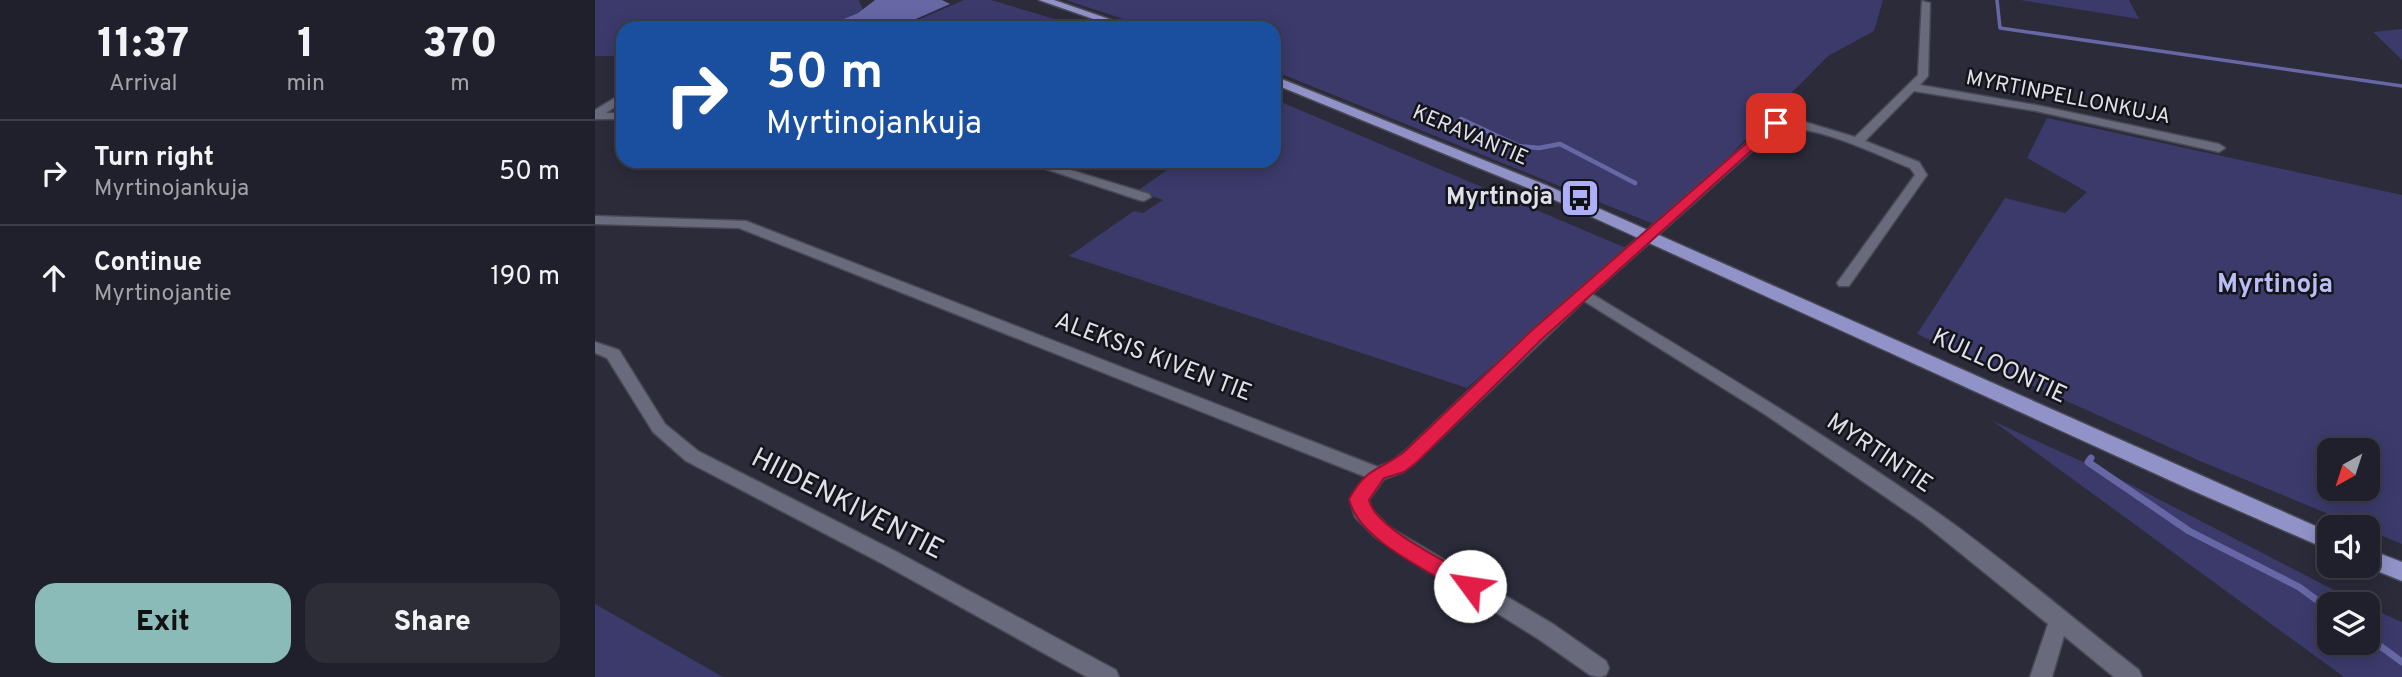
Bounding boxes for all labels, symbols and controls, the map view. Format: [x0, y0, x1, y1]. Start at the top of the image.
text: 11:37 [97, 19, 189, 72]
text: 1 [297, 19, 314, 72]
text: 370 [422, 19, 498, 72]
text: 50 m [766, 44, 883, 106]
icon: right [651, 49, 742, 140]
street label: MYRTINPELLONKUJA [1963, 65, 2173, 131]
text: Arrival [109, 70, 178, 99]
text: min [287, 70, 325, 99]
text: m [450, 70, 470, 99]
pin [1746, 93, 1806, 153]
street label: KERAVANTIE [1408, 100, 1532, 172]
icon: arrive [1757, 104, 1795, 142]
text: Myrtinojankuja [766, 105, 982, 145]
text: Turn right [94, 142, 214, 175]
icon: right [35, 154, 73, 192]
text: 50 m [499, 156, 560, 189]
text: Myrtinojankuja [94, 175, 249, 204]
bus stop icon: Myrtinoja [1559, 177, 1601, 219]
place label: Myrtinoja [1446, 183, 1553, 213]
text: Continue [94, 247, 202, 280]
icon: ahead [35, 259, 73, 297]
text: 190 m [490, 261, 560, 294]
district label: Myrtinoja [2217, 269, 2333, 302]
text: Myrtinojantie [94, 280, 232, 309]
street label: ALEKSIS KIVEN TIE [1050, 307, 1256, 409]
street label: KULLOONTIE [1927, 323, 2071, 411]
street label: MYRTINTIE [1820, 408, 1938, 500]
north arrow [2317, 438, 2380, 500]
map controls [2317, 438, 2380, 655]
street label: HIIDENKIVENTIE [745, 441, 949, 569]
button: sound [2317, 515, 2380, 578]
position arrow [1433, 549, 1507, 623]
button: Exit [35, 583, 291, 663]
button: Share [305, 583, 560, 663]
button: layers [2317, 592, 2380, 655]

